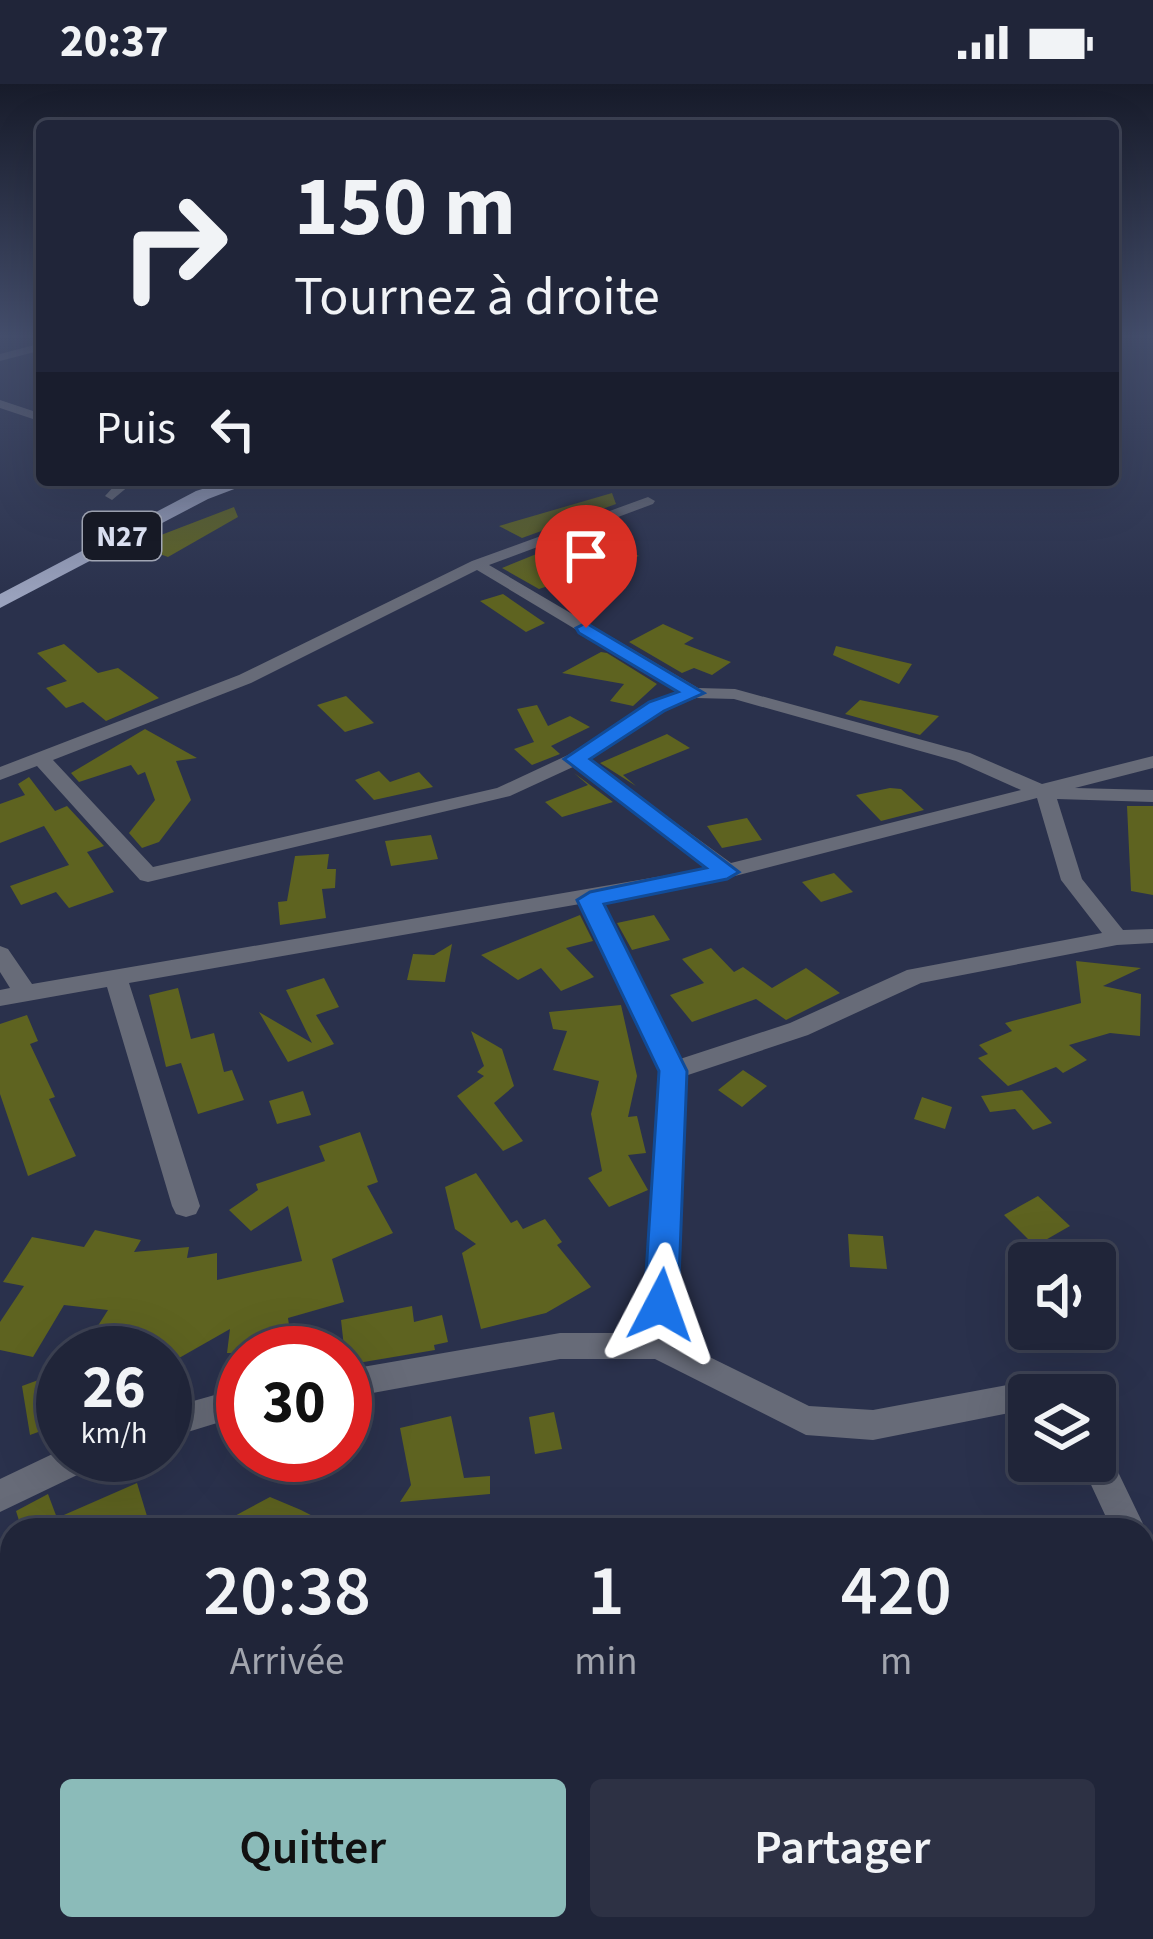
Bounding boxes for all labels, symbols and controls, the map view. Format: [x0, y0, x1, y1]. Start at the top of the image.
text: 20:37 [60, 10, 169, 74]
text: 150 m [294, 148, 516, 268]
icon: right [96, 168, 252, 324]
text: Tournez à droite [294, 259, 660, 336]
icon: left [200, 396, 266, 462]
text: Puis [96, 397, 176, 461]
pin [535, 505, 637, 628]
road number: N27 [83, 512, 161, 560]
icon: arrive [553, 523, 619, 589]
position arrow [598, 1242, 724, 1368]
map controls [1008, 1242, 1116, 1482]
button: sound [1008, 1242, 1116, 1350]
speed limit sign: 30 [216, 1326, 372, 1482]
text: 26 [82, 1346, 146, 1431]
button: layers [1008, 1374, 1116, 1482]
text: km/h [81, 1412, 147, 1455]
text: 20:38 [203, 1540, 371, 1643]
text: 1 [587, 1540, 624, 1643]
text: 420 [841, 1540, 952, 1643]
text: Arrivée [230, 1634, 344, 1690]
text: min [574, 1634, 638, 1690]
text: m [880, 1634, 912, 1690]
button: Quitter [60, 1779, 566, 1917]
button: Partager [590, 1779, 1095, 1917]

